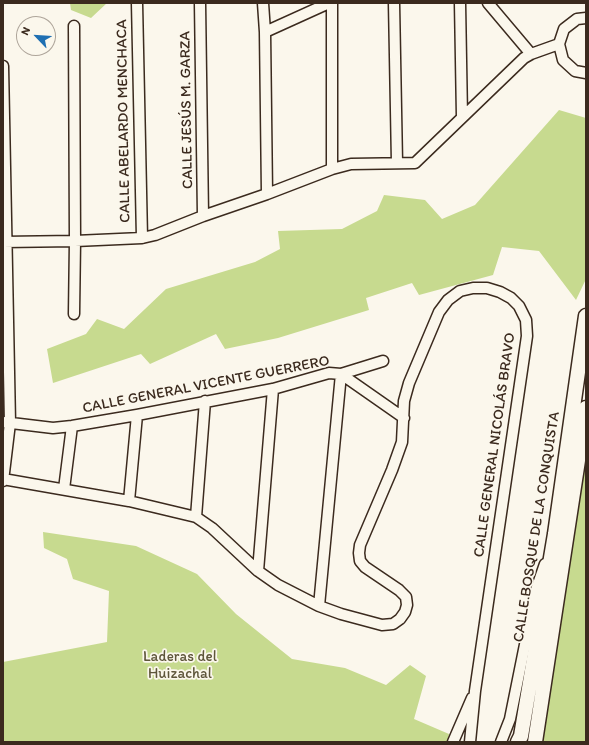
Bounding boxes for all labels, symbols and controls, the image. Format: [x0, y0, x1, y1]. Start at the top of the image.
north arrow [16, 16, 56, 56]
street label: CALLE ABELARDO MENCHACA [113, 19, 135, 223]
text: N [18, 25, 33, 37]
street label: CALLE JESÚS M. GARZA [177, 31, 197, 189]
street label: CALLE GENERAL NICOLÁS BRAVO [470, 332, 520, 558]
street label: CALLE GENERAL VICENTE GUERRERO [81, 352, 331, 418]
street label: CALLE BOSQUE DE LA CONQUISTA [510, 410, 564, 644]
park label: Laderas del Huizachal [143, 648, 217, 683]

